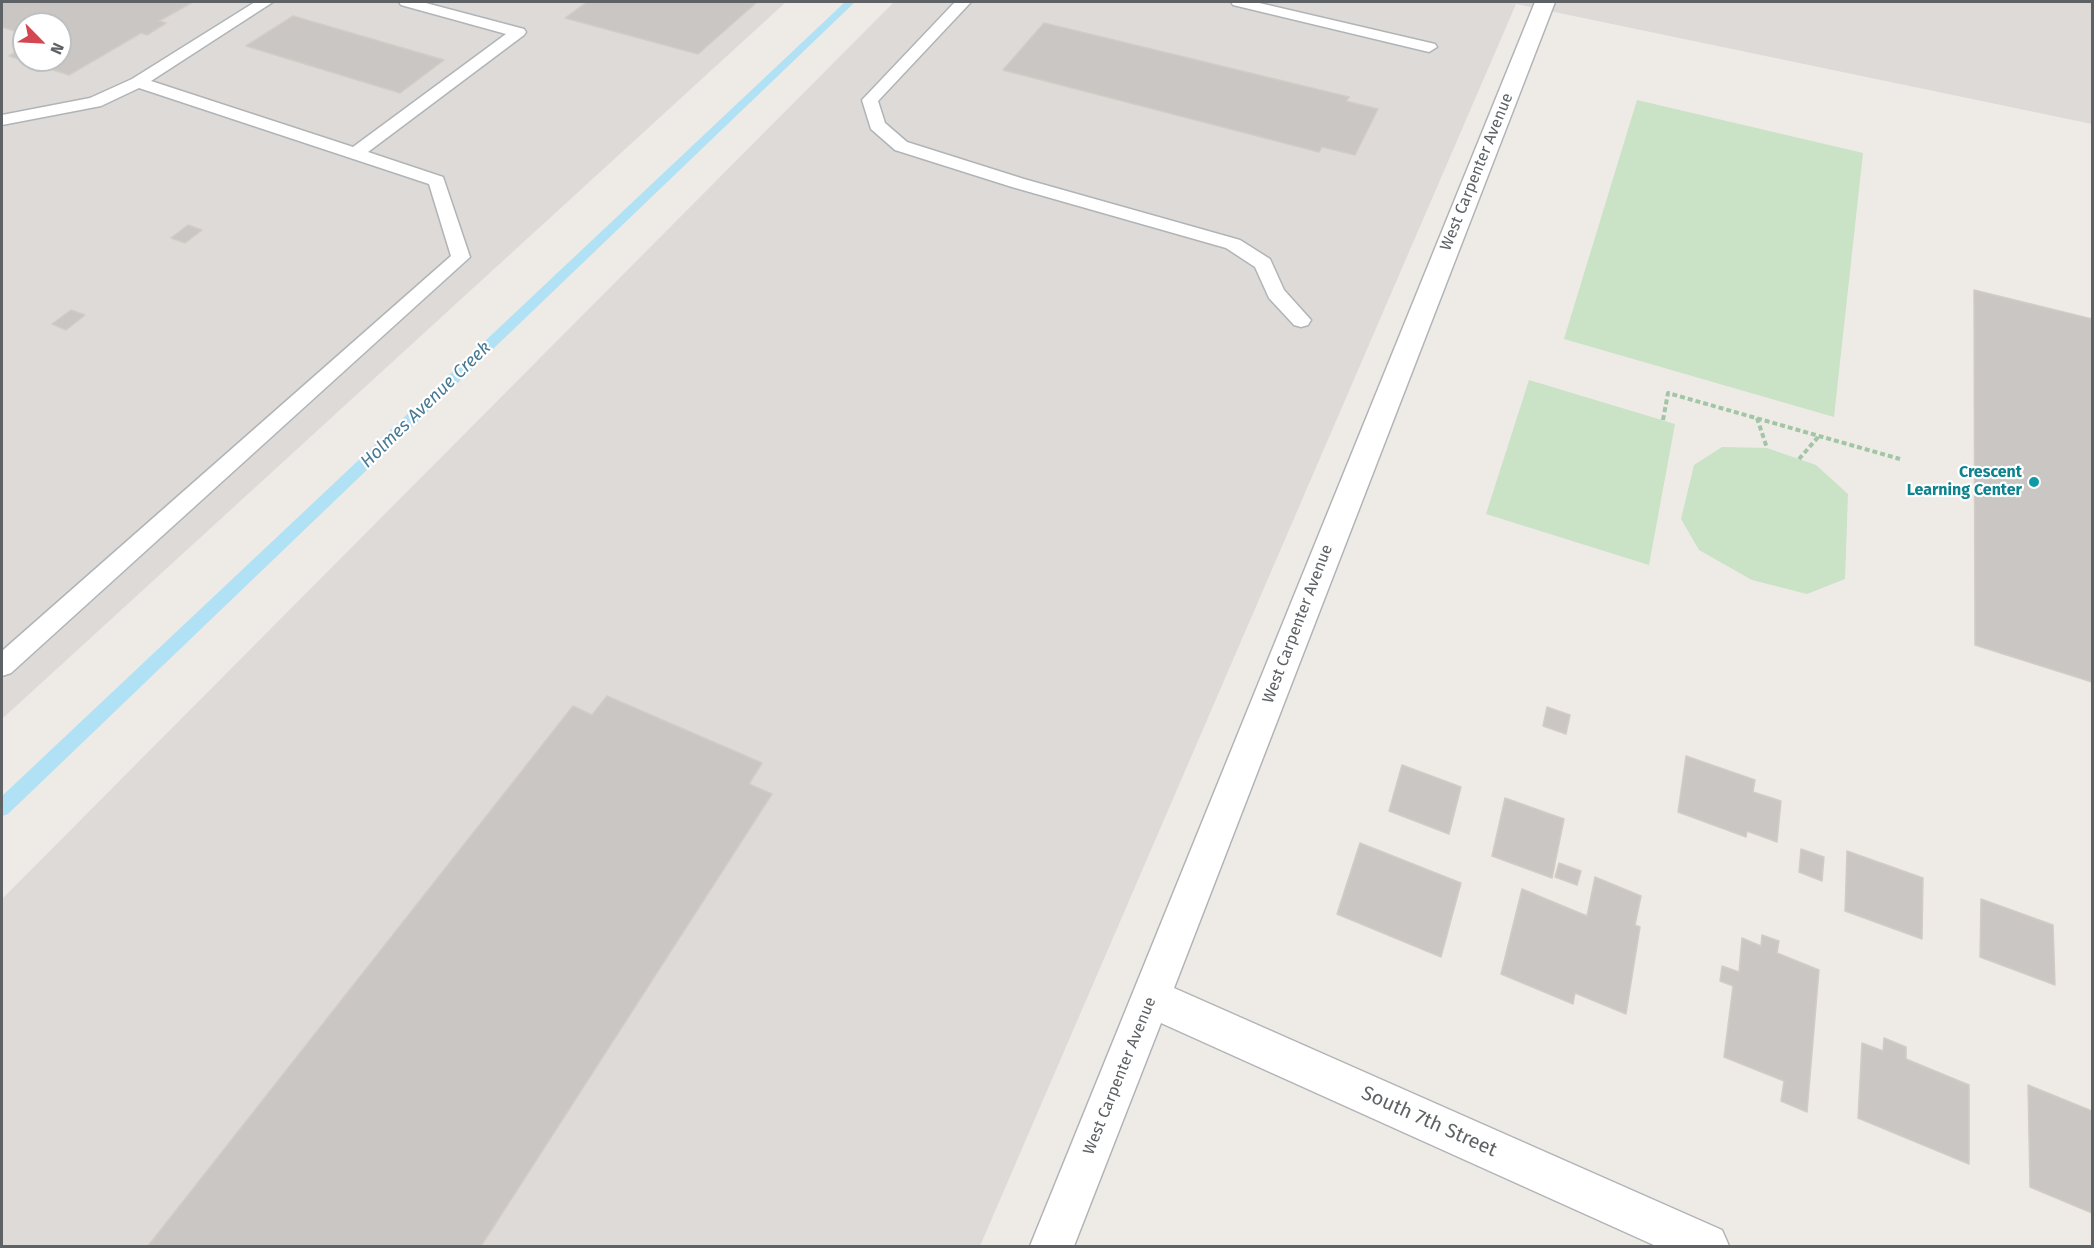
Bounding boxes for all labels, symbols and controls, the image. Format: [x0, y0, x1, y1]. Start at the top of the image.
north arrow [12, 12, 72, 72]
text: N [46, 40, 68, 57]
street label: West Carpenter Avenue [1437, 90, 1517, 254]
water label: Holmes Avenue Creek [356, 337, 496, 473]
place label: Crescent Learning Center [1907, 463, 2022, 501]
marker: Crescent Learning Center [2027, 475, 2041, 489]
street label: West Carpenter Avenue [1259, 542, 1337, 706]
street label: West Carpenter Avenue [1080, 994, 1160, 1158]
street label: South 7th Street [1358, 1081, 1500, 1163]

